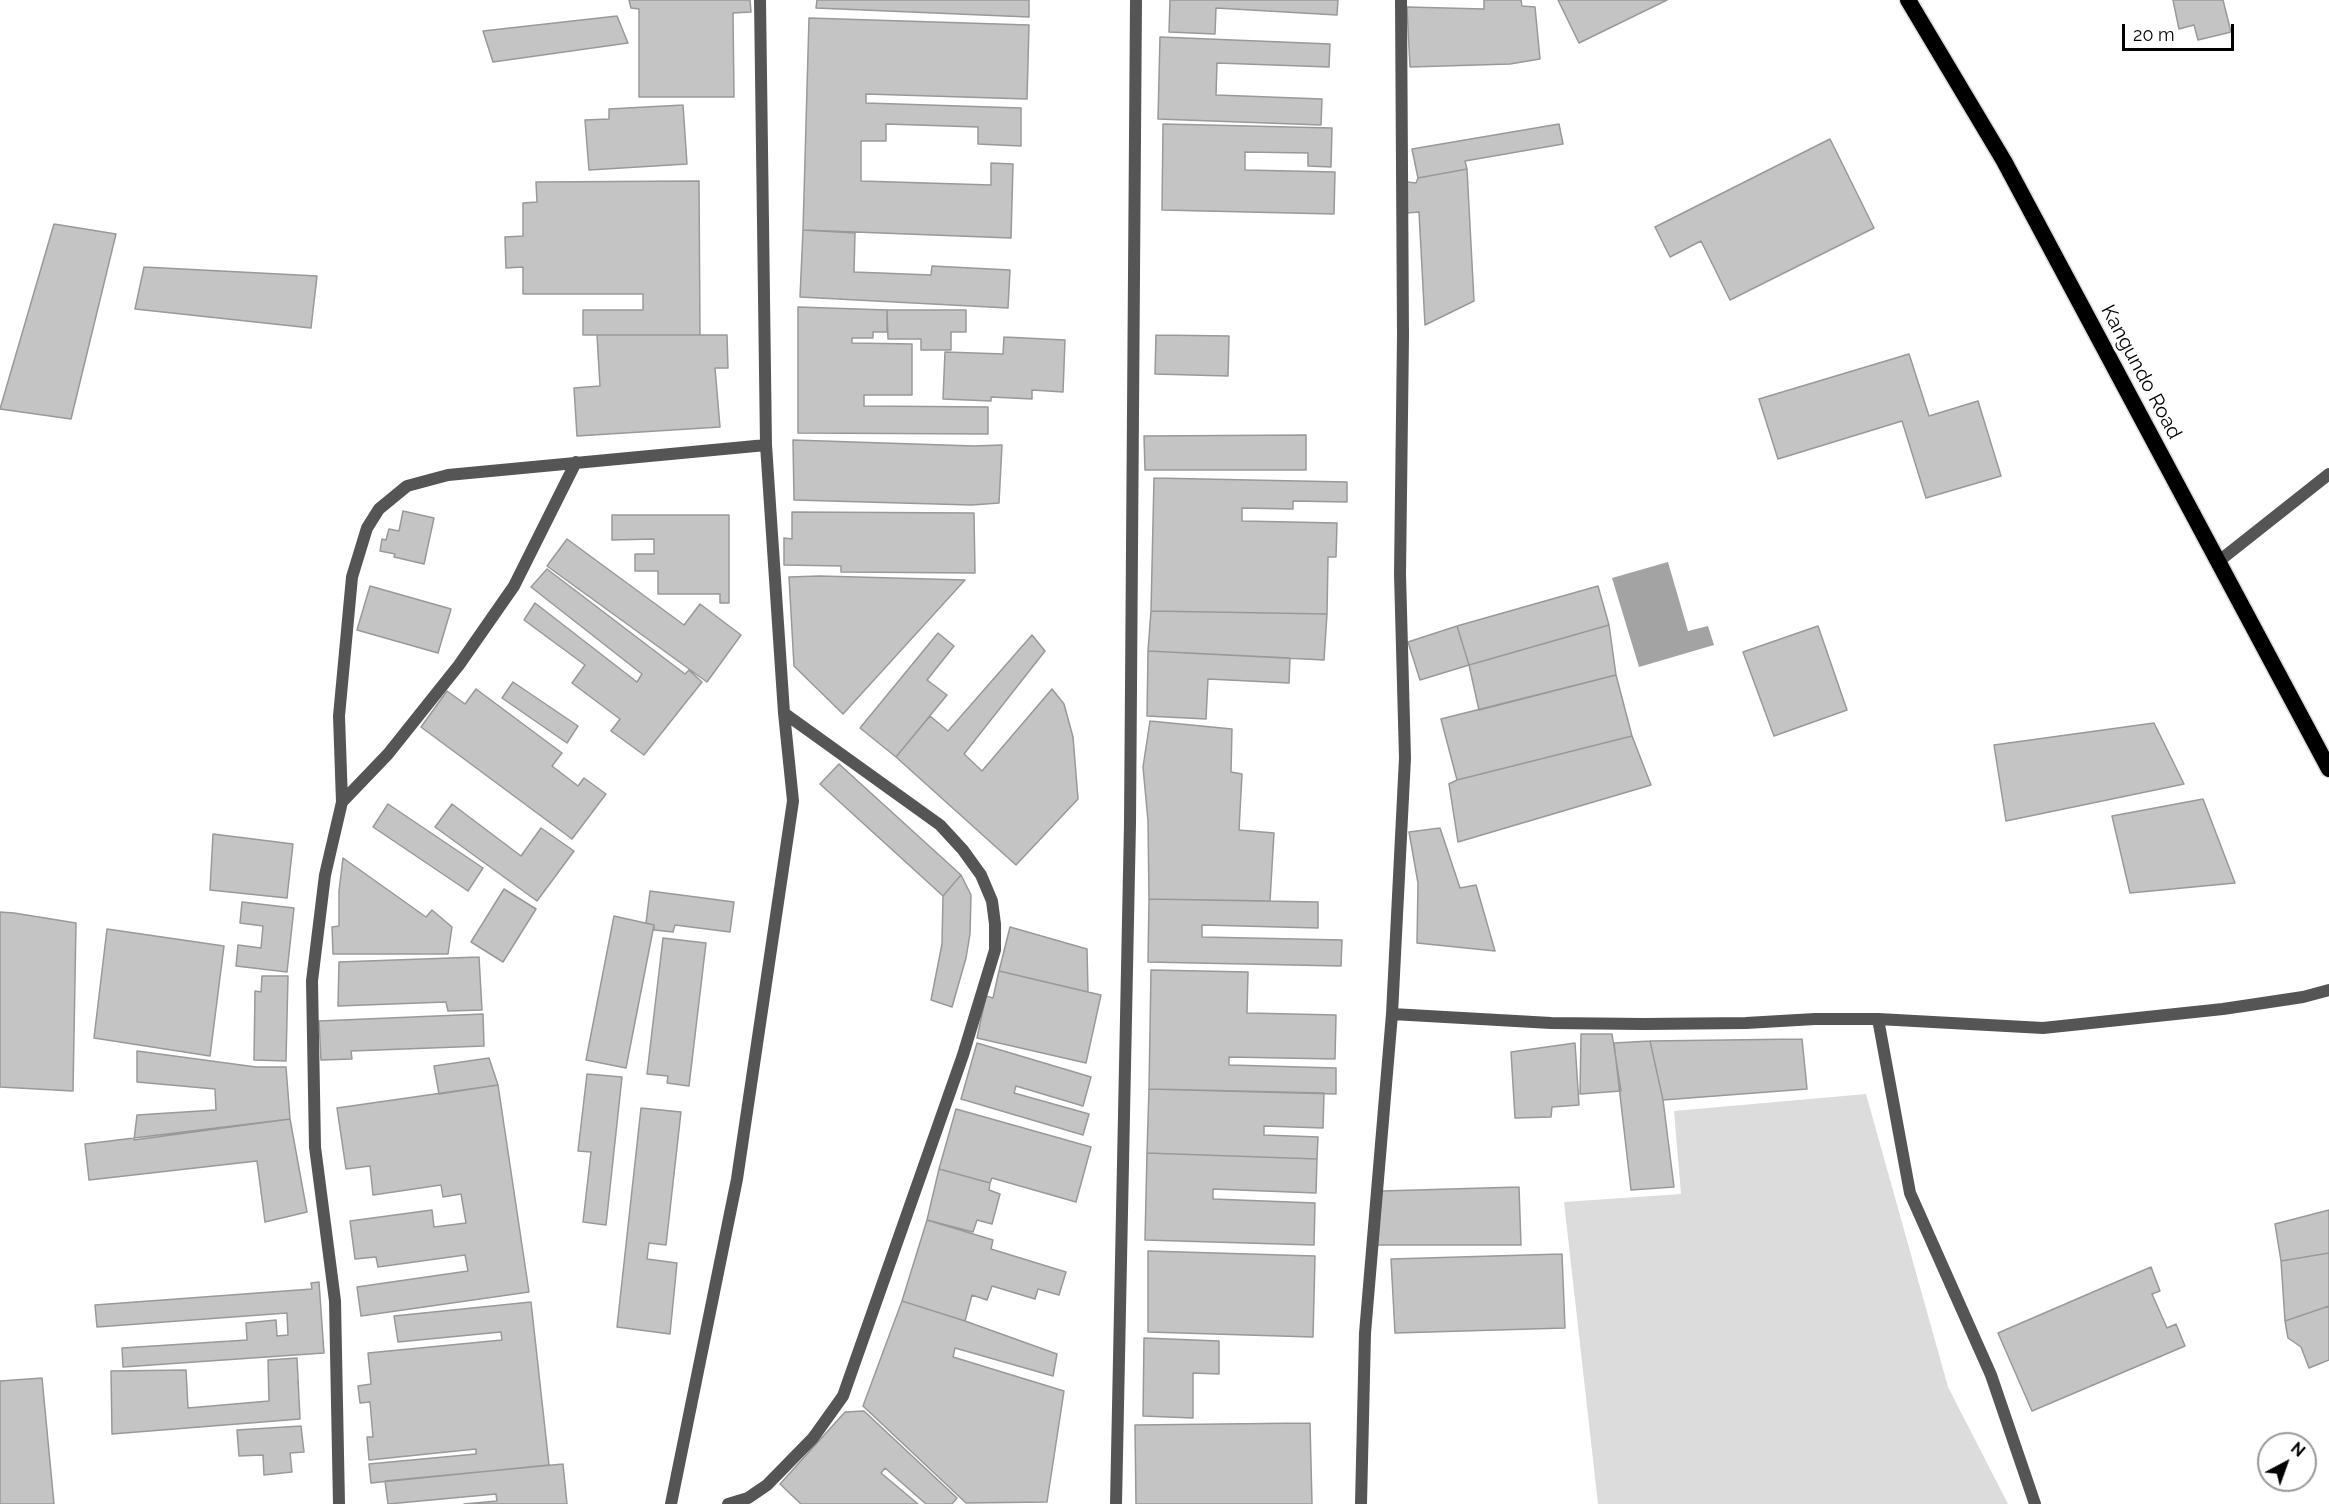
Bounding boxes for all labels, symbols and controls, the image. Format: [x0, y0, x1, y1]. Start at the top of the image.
scale bar [2125, 12, 2238, 50]
text: 20 m [2133, 24, 2175, 45]
street label: Kangundo Road [2095, 301, 2187, 443]
north arrow [2257, 1432, 2317, 1492]
text: N [2287, 1438, 2309, 1461]

